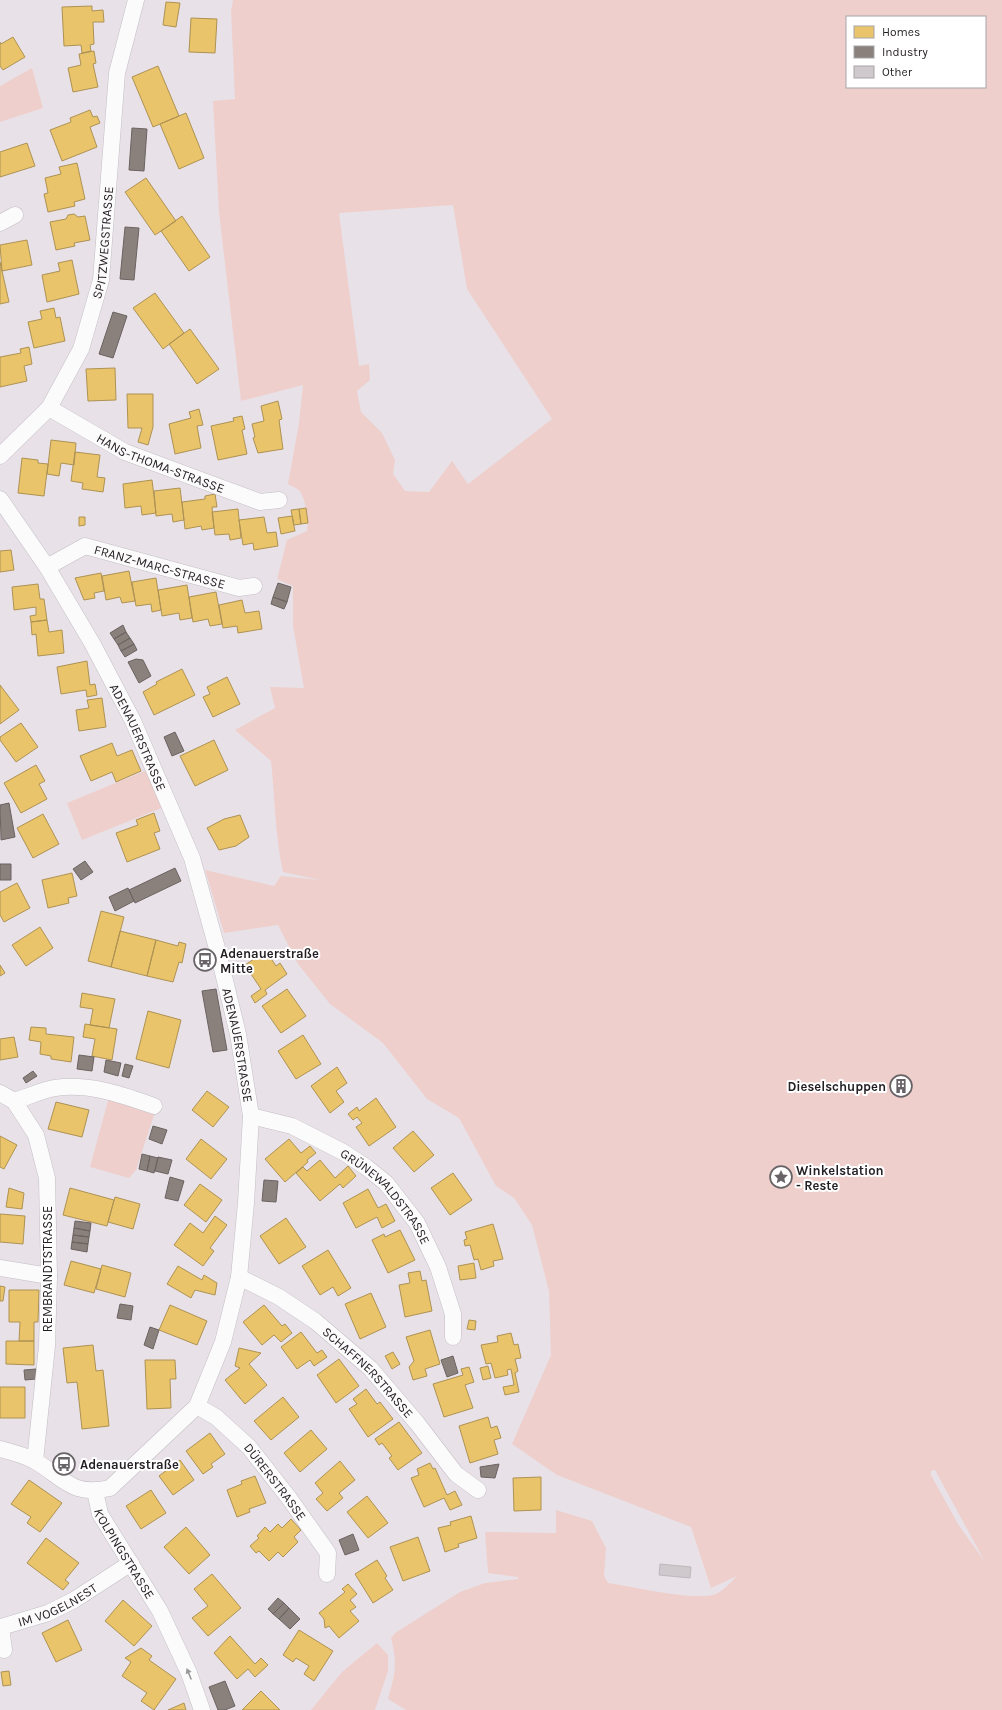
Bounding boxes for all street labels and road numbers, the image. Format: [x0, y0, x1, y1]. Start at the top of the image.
street label: SPITZWEGSTRASSE [89, 186, 116, 301]
street label: HANS-THOMA-STRASSE [94, 430, 227, 496]
street label: FRANZ-MARC-STRASSE [93, 542, 227, 592]
street label: ADENAUERSTRASSE [107, 681, 169, 793]
street label: ADENAUERSTRASSE [219, 986, 256, 1103]
street label: GRÜNEWALDSTRASSE [338, 1146, 433, 1247]
street label: REMBRANDTSTRASSE [40, 1206, 55, 1332]
street label: SCHAFFNERSTRASSE [319, 1324, 416, 1421]
street label: DÜRERSTRASSE [241, 1440, 309, 1523]
street label: KOLPINGSTRASSE [91, 1507, 158, 1602]
street label: IM VOGELNEST [16, 1580, 100, 1630]

